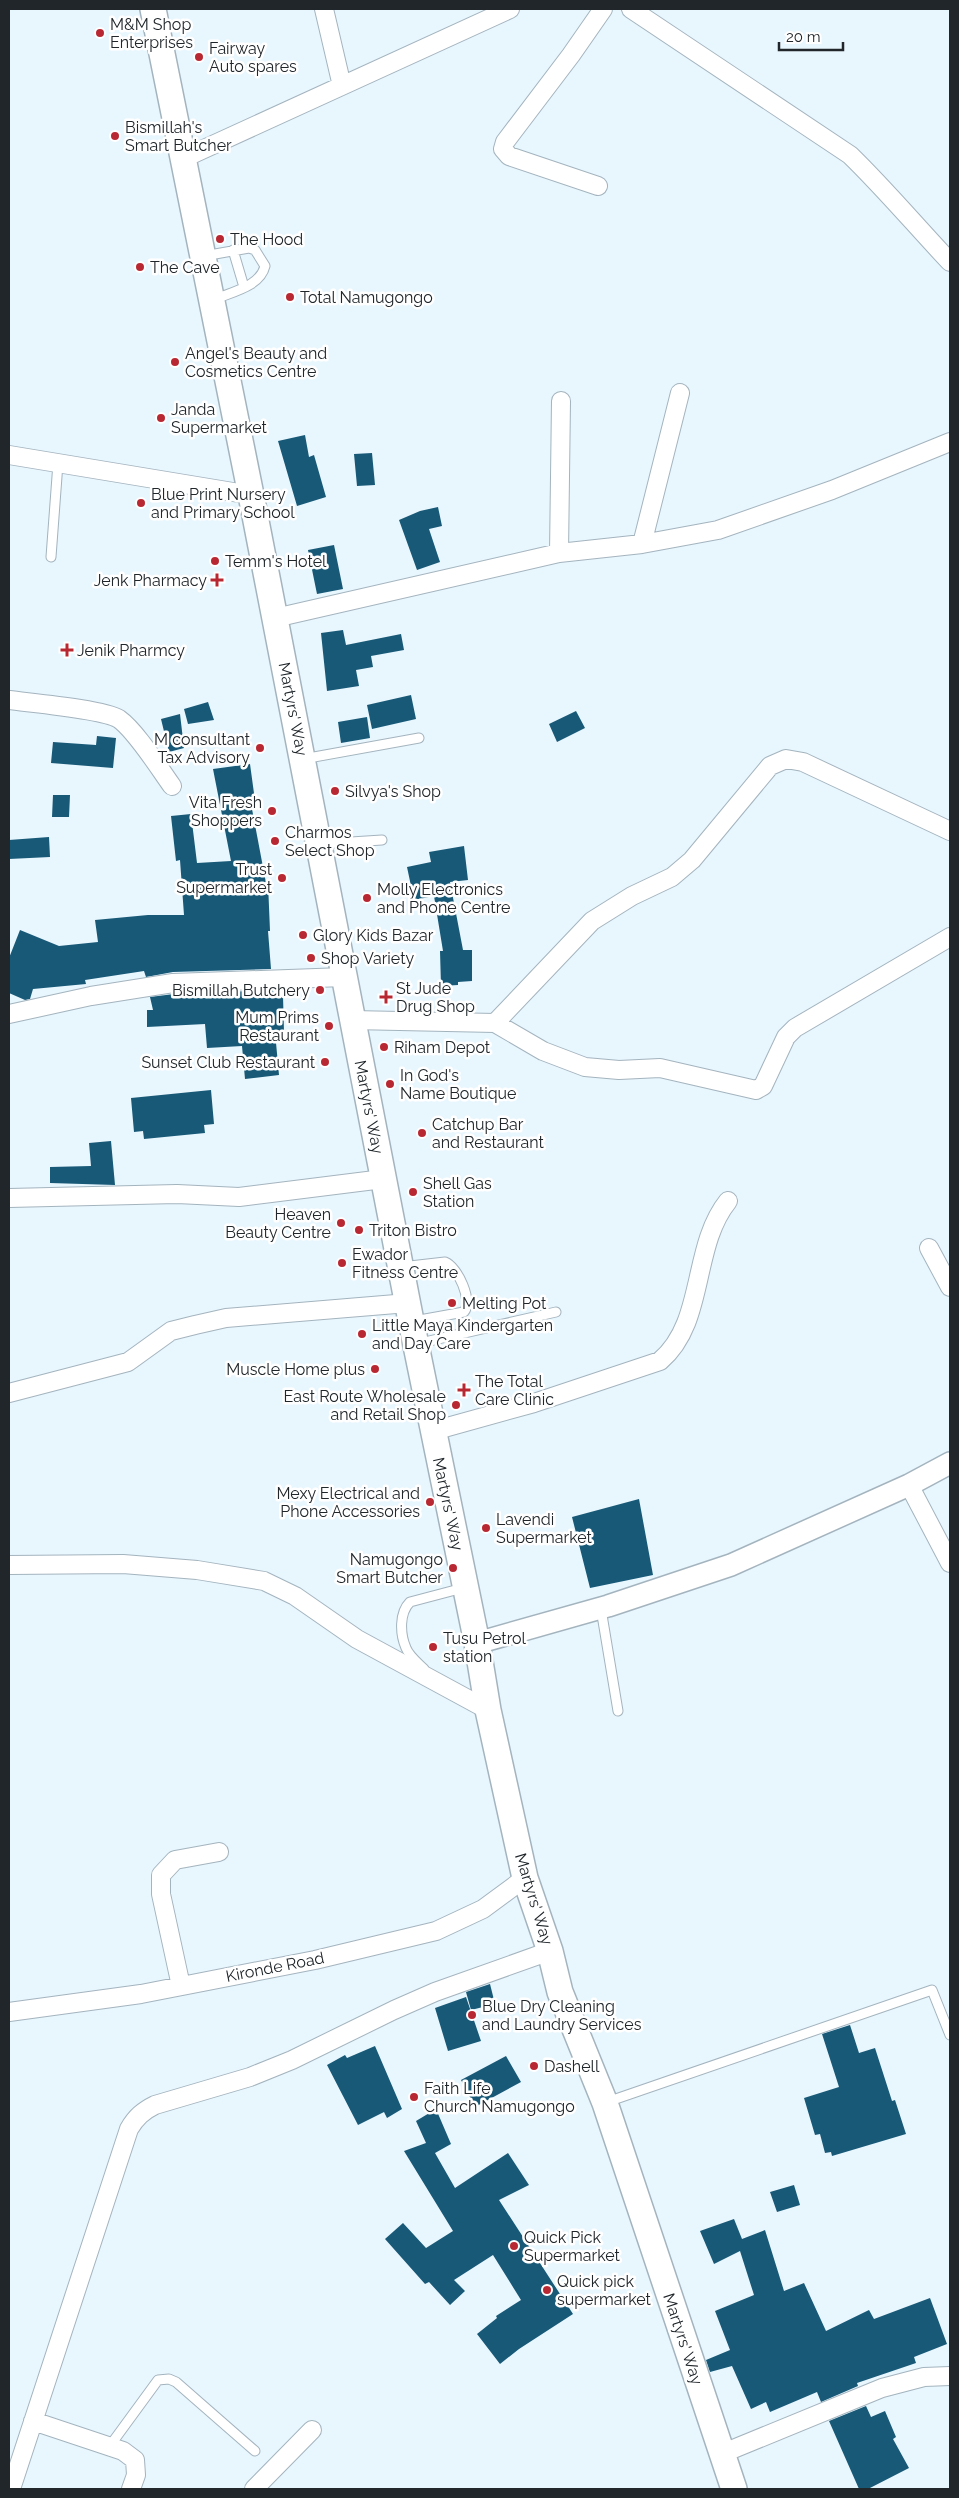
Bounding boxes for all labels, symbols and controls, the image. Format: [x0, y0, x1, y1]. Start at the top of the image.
place label: M&M Shop Enterprises [110, 15, 193, 52]
scale bar [779, 20, 843, 52]
marker: M&M Shop Enterprises [94, 27, 106, 39]
text: 20 m [786, 28, 821, 46]
place label: Fairway Auto spares [209, 39, 297, 76]
marker: Fairway Auto spares [193, 51, 205, 63]
place label: Bismillah's Smart Butcher [125, 118, 232, 155]
marker: Bismillah's Smart Butcher [109, 130, 121, 142]
place label: The Hood [230, 230, 303, 249]
marker: The Hood [214, 233, 226, 245]
place label: The Cave [150, 258, 220, 277]
marker: The Cave [134, 261, 146, 273]
place label: Total Namugongo [300, 288, 433, 307]
marker: Total Namugongo [284, 291, 296, 303]
place label: Angel's Beauty and Cosmetics Centre [185, 344, 327, 381]
marker: Angel's Beauty and Cosmetics Centre [169, 356, 181, 368]
place label: Janda Supermarket [171, 400, 268, 437]
marker: Janda Supermarket [155, 412, 167, 424]
place label: Blue Print Nursery and Primary School [151, 485, 295, 522]
marker: Blue Print Nursery and Primary School [135, 497, 147, 509]
place label: Temm's Hotel [225, 552, 327, 571]
marker: Temm's Hotel [209, 555, 221, 567]
place label: Jenk Pharmacy [94, 571, 207, 590]
marker: Jenk Pharmacy [211, 574, 223, 586]
place label: Jenik Pharmcy [77, 641, 185, 660]
marker: Jenik Pharmcy [61, 644, 73, 656]
street label: Martyrs' Way [275, 661, 311, 758]
place label: M consultant Tax Advisory [154, 730, 251, 767]
marker: M consultant Tax Advisory [254, 742, 266, 754]
place label: Silvya's Shop [345, 782, 441, 801]
marker: Silvya's Shop [329, 785, 341, 797]
place label: Vita Fresh Shoppers [189, 793, 262, 830]
marker: Vita Fresh Shoppers [266, 805, 278, 817]
place label: Charmos Select Shop [285, 823, 375, 860]
marker: Charmos Select Shop [269, 835, 281, 847]
place label: Trust Supermarket [176, 860, 273, 897]
marker: Trust Supermarket [276, 872, 288, 884]
place label: Molly Electronics and Phone Centre [377, 880, 510, 917]
marker: Molly Electronics and Phone Centre [361, 892, 373, 904]
place label: Glory Kids Bazar [313, 926, 434, 945]
marker: Glory Kids Bazar [297, 929, 309, 941]
place label: Shop Variety [321, 949, 414, 968]
marker: Shop Variety [305, 952, 317, 964]
place label: St Jude Drug Shop [396, 979, 475, 1016]
place label: Bismillah Butchery [172, 981, 310, 1000]
marker: Bismillah Butchery [314, 984, 326, 996]
marker: St Jude Drug Shop [380, 991, 392, 1003]
place label: Mum Prims Restaurant [235, 1008, 320, 1045]
marker: Mum Prims Restaurant [323, 1020, 335, 1032]
place label: Riham Depot [394, 1038, 491, 1057]
marker: Riham Depot [378, 1041, 390, 1053]
place label: Sunset Club Restaurant [141, 1053, 316, 1072]
marker: Sunset Club Restaurant [319, 1056, 331, 1068]
street label: Martyrs' Way [351, 1059, 387, 1156]
place label: In God's Name Boutique [400, 1066, 516, 1103]
marker: In God's Name Boutique [384, 1078, 396, 1090]
place label: Catchup Bar and Restaurant [432, 1115, 545, 1152]
marker: Catchup Bar and Restaurant [416, 1127, 428, 1139]
place label: Shell Gas Station [423, 1174, 492, 1211]
marker: Shell Gas Station [407, 1186, 419, 1198]
place label: Heaven Beauty Centre [225, 1205, 331, 1242]
marker: Heaven Beauty Centre [335, 1217, 347, 1229]
place label: Triton Bistro [369, 1221, 457, 1240]
marker: Triton Bistro [353, 1224, 365, 1236]
place label: Ewador Fitness Centre [352, 1245, 458, 1282]
marker: Ewador Fitness Centre [336, 1257, 348, 1269]
place label: Melting Pot [462, 1294, 547, 1313]
marker: Melting Pot [446, 1297, 458, 1309]
place label: Little Maya Kindergarten and Day Care [372, 1316, 553, 1353]
marker: Little Maya Kindergarten and Day Care [356, 1328, 368, 1340]
place label: Muscle Home plus [226, 1360, 365, 1379]
marker: Muscle Home plus [369, 1363, 381, 1375]
place label: The Total Care Clinic [475, 1372, 554, 1409]
marker: The Total Care Clinic [457, 1383, 471, 1397]
place label: East Route Wholesale and Retail Shop [284, 1387, 446, 1424]
marker: East Route Wholesale and Retail Shop [450, 1399, 462, 1411]
street label: Martyrs' Way [429, 1456, 467, 1553]
place label: Mexy Electrical and Phone Accessories [276, 1484, 420, 1521]
marker: Mexy Electrical and Phone Accessories [424, 1496, 436, 1508]
place label: Lavendi Supermarket [496, 1510, 593, 1547]
marker: Lavendi Supermarket [480, 1522, 492, 1534]
place label: Namugongo Smart Butcher [336, 1550, 443, 1587]
marker: Namugongo Smart Butcher [447, 1562, 459, 1574]
place label: Tusu Petrol station [443, 1629, 527, 1666]
marker: Tusu Petrol station [427, 1641, 439, 1653]
street label: Martyrs' Way [511, 1851, 557, 1948]
street label: Kironde Road [224, 1948, 326, 1986]
place label: Blue Dry Cleaning and Laundry Services [482, 1997, 642, 2034]
marker: Blue Dry Cleaning and Laundry Services [466, 2009, 478, 2021]
place label: Dashell [544, 2057, 600, 2076]
marker: Dashell [528, 2060, 540, 2072]
place label: Faith Life Church Namugongo [424, 2079, 575, 2116]
marker: Faith Life Church Namugongo [408, 2091, 420, 2103]
place label: Quick Pick Supermarket [524, 2228, 621, 2265]
marker: Quick Pick Supermarket [508, 2240, 520, 2252]
place label: Quick pick supermarket [557, 2272, 652, 2309]
marker: Quick pick supermarket [541, 2284, 553, 2296]
street label: Martyrs' Way [659, 2291, 707, 2387]

